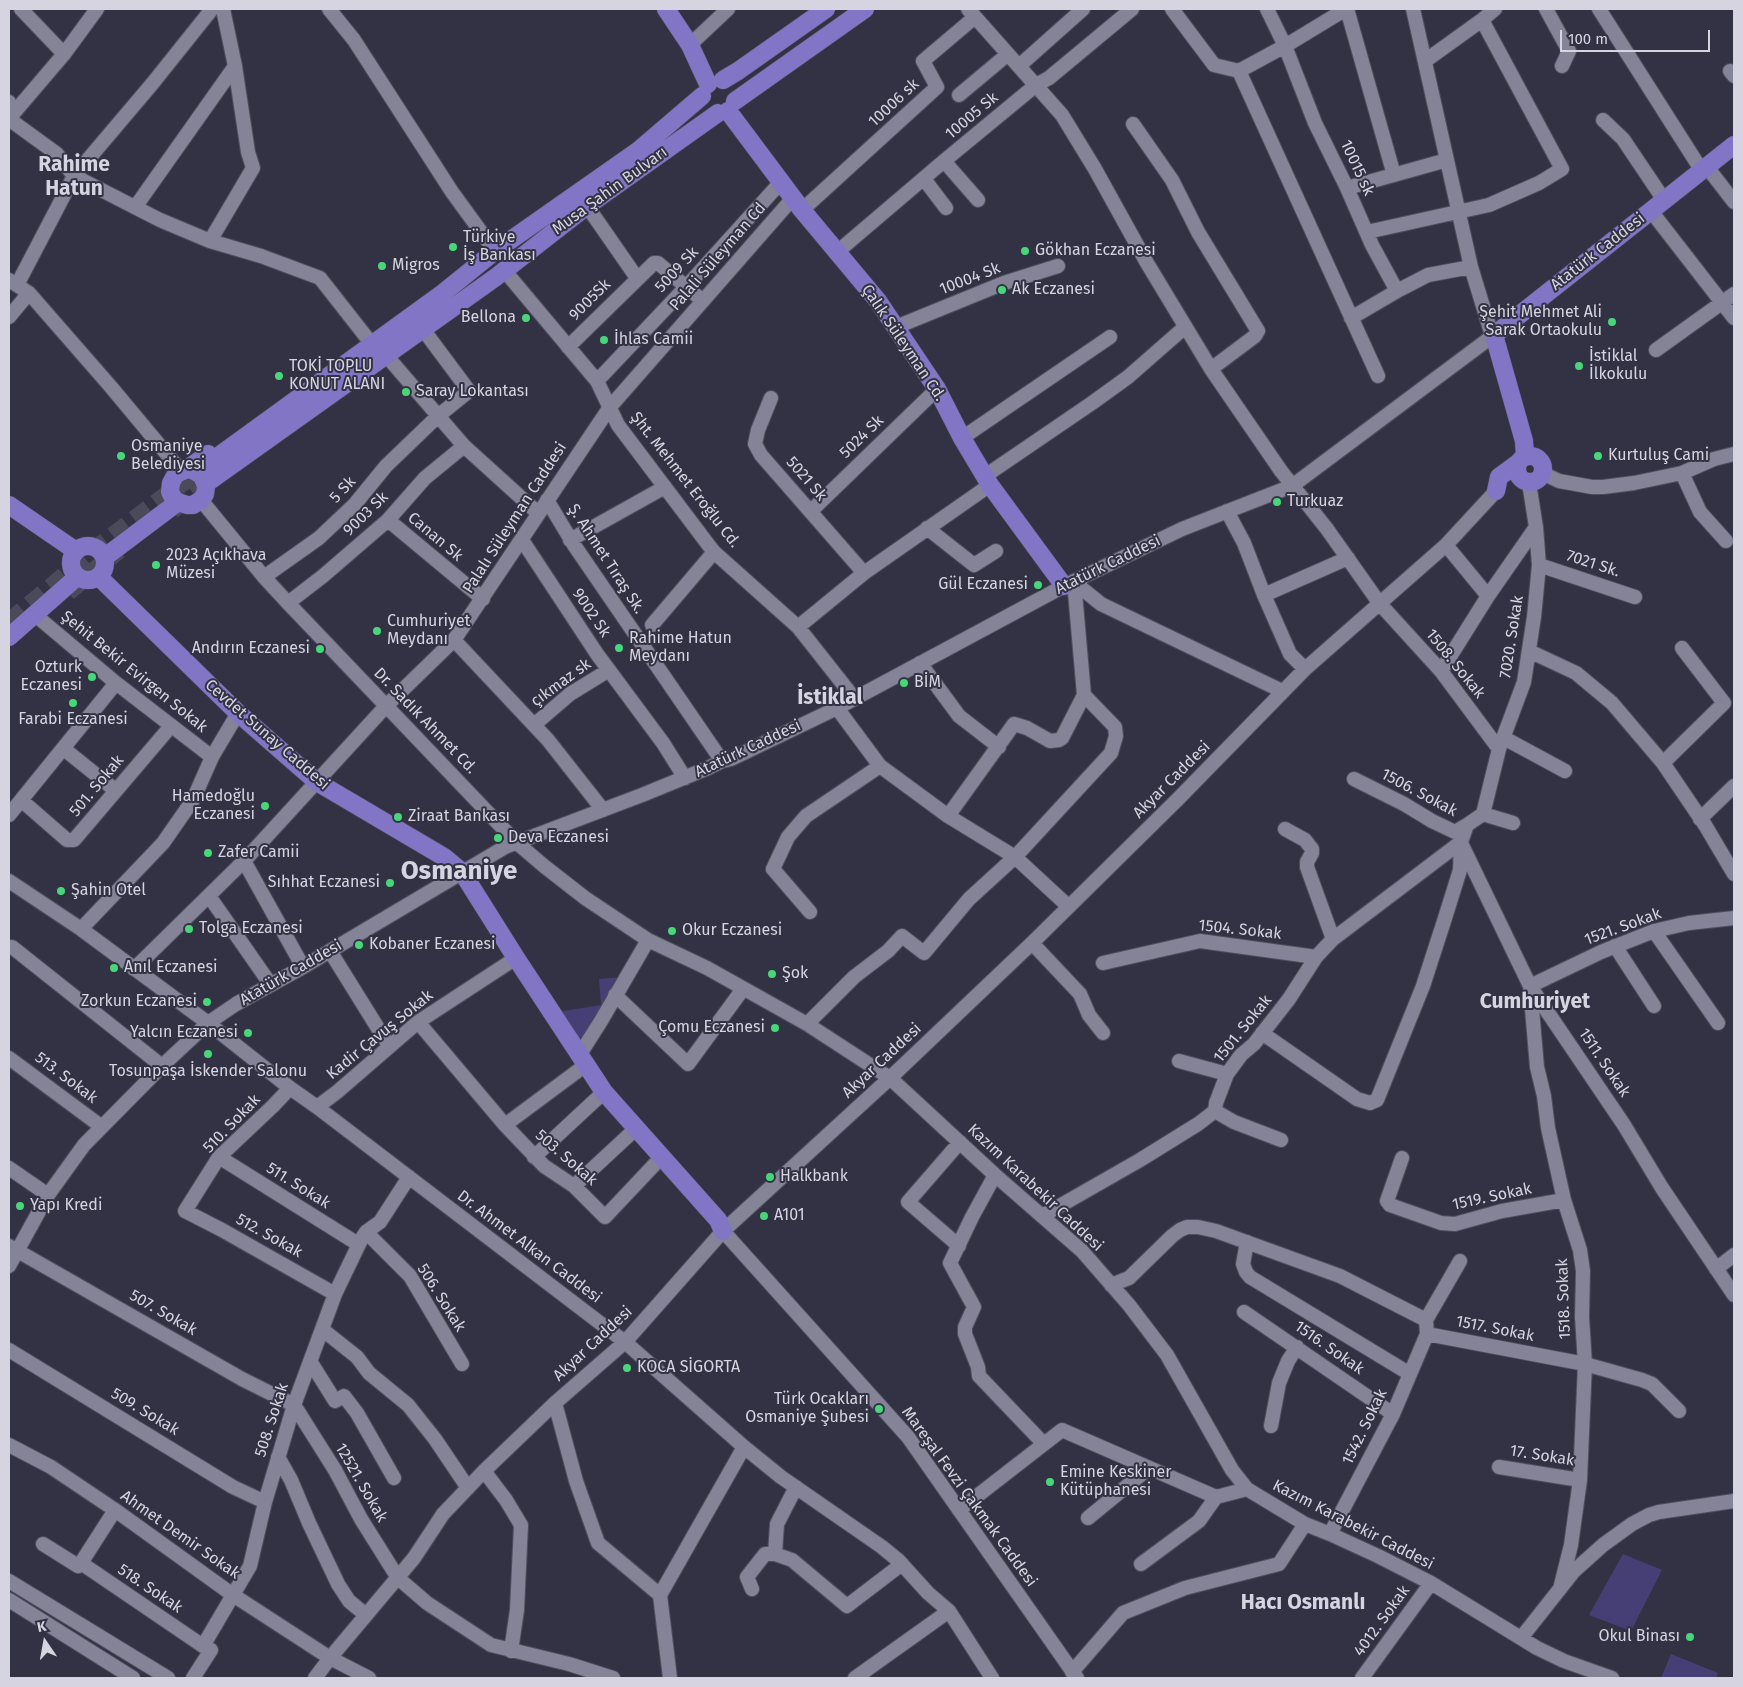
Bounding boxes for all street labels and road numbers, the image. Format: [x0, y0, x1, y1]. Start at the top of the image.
street label: 10006 sk [865, 75, 923, 131]
street label: 10005 Sk [942, 88, 1002, 144]
street label: 10015 sk [1336, 137, 1378, 199]
street label: Musa Şahin Bulvarı [549, 143, 671, 239]
street label: Palali Süleyman Cd [666, 199, 770, 315]
street label: Atatürk Caddesi [1547, 209, 1649, 295]
street label: 5009 Sk [651, 243, 703, 297]
street label: 10004 Sk [937, 259, 1003, 299]
street label: 9005Sk [565, 275, 615, 325]
street label: Çalık Süleyman Cd. [857, 281, 949, 405]
street label: Şht. Mehmet Eroğlu Cd. [626, 408, 744, 552]
street label: 5024 Sk [836, 411, 888, 463]
street label: Palalı Süleyman Caddesi [459, 439, 571, 597]
street label: 5021 Sk [782, 453, 830, 505]
street label: 5 Sk [326, 473, 360, 507]
street label: 9003 Sk [339, 488, 393, 540]
street label: Ş. Ahmet Tıraş Sk. [563, 501, 649, 617]
street label: Canan Sk [404, 508, 466, 566]
street label: Atatürk Caddesi [1052, 531, 1164, 599]
street label: 7021 Sk. [1564, 546, 1622, 582]
street label: 9002 Sk [568, 585, 614, 641]
street label: 7020. Sokak [1496, 594, 1528, 680]
street label: Şehit Bekir Evirgen Sokak [57, 607, 211, 737]
street label: 1508. Sokak [1421, 625, 1489, 703]
street label: çıkmaz sk [527, 655, 595, 711]
street label: Dr. Sadık Ahmet Cd. [369, 664, 481, 778]
street label: Cevdet Sunay Caddesi [201, 676, 333, 794]
street label: Atatürk Caddesi [692, 716, 804, 782]
street label: Akyar Caddesi [1129, 737, 1215, 823]
street label: 501. Sokak [66, 751, 128, 821]
street label: 1506. Sokak [1378, 765, 1460, 821]
street label: 1521. Sokak [1582, 904, 1664, 950]
street label: 1504. Sokak [1198, 916, 1282, 944]
street label: Atatürk Caddesi [237, 936, 345, 1010]
street label: Kadir Çavuş Sokak [323, 986, 437, 1084]
street label: 1501. Sokak [1210, 991, 1276, 1067]
street label: Akyar Caddesi [838, 1019, 926, 1103]
street label: 1511. Sokak [1574, 1025, 1634, 1101]
street label: 513. Sokak [31, 1048, 101, 1108]
street label: 510. Sokak [199, 1091, 265, 1157]
street label: Kazım Karabekir Caddesi [963, 1120, 1107, 1256]
street label: 503. Sokak [531, 1126, 601, 1190]
street label: 511. Sokak [262, 1159, 334, 1213]
street label: 1519. Sokak [1451, 1179, 1533, 1215]
street label: Dr. Ahmet Alkan Caddesi [453, 1186, 605, 1308]
street label: 512. Sokak [232, 1210, 306, 1262]
street label: 1518. Sokak [1553, 1258, 1575, 1340]
street label: 506. Sokak [413, 1260, 469, 1336]
street label: 507. Sokak [126, 1286, 200, 1340]
street label: Akyar Caddesi [549, 1302, 637, 1386]
street label: 1517. Sokak [1454, 1312, 1536, 1346]
street label: 1516. Sokak [1290, 1317, 1368, 1379]
street label: 508. Sokak [251, 1381, 293, 1459]
street label: 509. Sokak [107, 1384, 183, 1440]
street label: 1542. Sokak [1338, 1386, 1392, 1468]
street label: Mareşal Fevzi Çakmak Caddesi [897, 1403, 1041, 1591]
street label: 12521. Sokak [331, 1440, 391, 1526]
street label: 17. Sokak [1508, 1441, 1576, 1471]
street label: Kazım Karabekir Caddesi [1269, 1476, 1437, 1574]
street label: Ahmet Demir Sokak [117, 1487, 243, 1583]
street label: 518. Sokak [114, 1560, 186, 1618]
street label: 4012. Sokak [1350, 1582, 1414, 1660]

